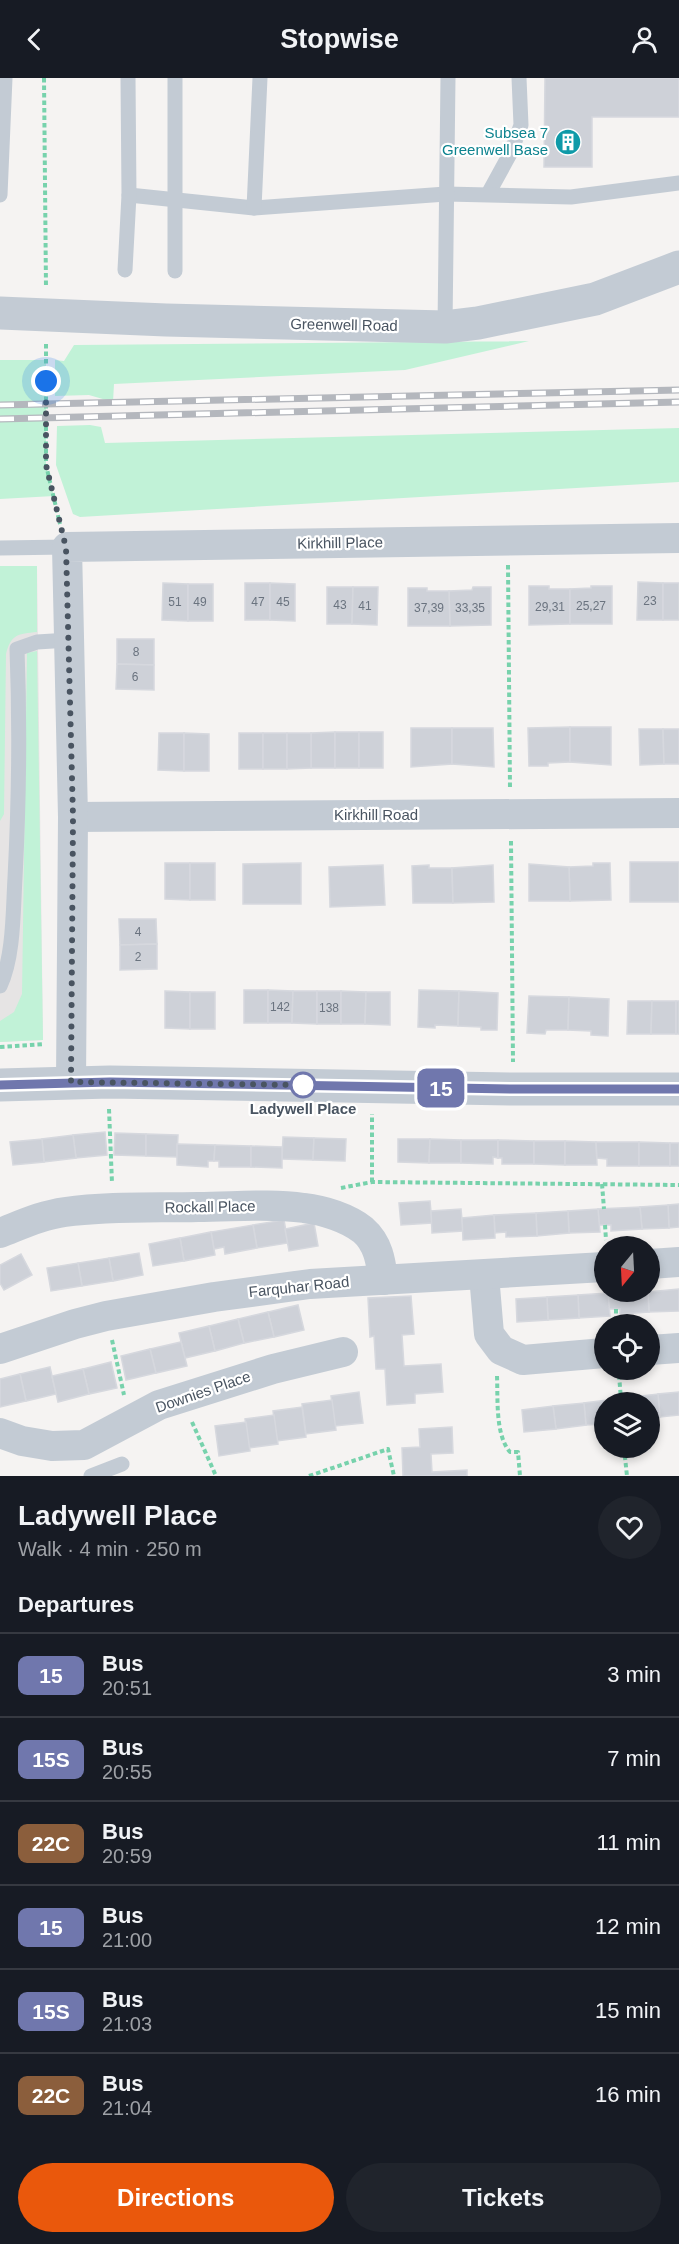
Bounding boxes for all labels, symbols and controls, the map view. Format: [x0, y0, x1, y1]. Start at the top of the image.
icon: back [18, 23, 51, 56]
icon: person [628, 23, 661, 56]
text: Stopwise [280, 24, 399, 54]
place label: Subsea 7 Greenwell Base [442, 124, 548, 158]
building icon: Subsea 7 Greenwell Base [553, 127, 583, 157]
street label: Greenwell Road [290, 315, 398, 334]
your location [31, 366, 61, 396]
street label: Kirkhill Place [297, 533, 383, 552]
house number: 23 [643, 594, 657, 608]
house number: 51 [168, 595, 182, 609]
house number: 49 [193, 595, 207, 609]
house number: 47 [251, 595, 265, 609]
house number: 45 [276, 595, 290, 609]
house number: 43 [333, 598, 347, 612]
house number: 41 [358, 599, 372, 613]
house number: 25,27 [576, 599, 606, 613]
house number: 29,31 [535, 600, 565, 614]
house number: 37,39 [414, 601, 444, 615]
house number: 33,35 [455, 601, 485, 615]
house number: 8 [133, 645, 140, 659]
house number: 6 [132, 670, 139, 684]
street label: Kirkhill Road [334, 806, 418, 823]
house number: 4 [135, 925, 142, 939]
house number: 2 [135, 950, 142, 964]
house number: 142 [270, 1000, 290, 1014]
house number: 138 [319, 1001, 339, 1015]
line badge: 15 [414, 1068, 468, 1108]
marker: Ladywell Place [290, 1072, 316, 1098]
text: 15 [429, 1077, 453, 1100]
place label: Ladywell Place [250, 1100, 356, 1117]
street label: Rockall Place [164, 1197, 256, 1216]
north arrow [594, 1236, 660, 1302]
map controls [594, 1236, 660, 1458]
street label: Farquhar Road [248, 1273, 350, 1300]
button: locate [594, 1314, 660, 1380]
street label: Downies Place [153, 1367, 253, 1416]
button: layers [594, 1392, 660, 1458]
button: heart [598, 1496, 661, 1559]
text: Ladywell Place [18, 1500, 217, 1531]
text: Walk · 4 min · 250 m [18, 1538, 202, 1560]
text: Departures [18, 1592, 134, 1617]
text: Bus [102, 1651, 144, 1676]
text: 3 min [607, 1662, 661, 1687]
text: 15 [39, 1664, 63, 1687]
text: 20:51 [102, 1677, 152, 1699]
text: Bus [102, 1735, 144, 1760]
text: 7 min [607, 1746, 661, 1771]
text: 15S [32, 1748, 70, 1771]
text: 20:55 [102, 1761, 152, 1783]
text: Bus [102, 1819, 144, 1844]
text: 11 min [597, 1830, 661, 1855]
text: 22C [32, 1832, 70, 1855]
text: 20:59 [102, 1845, 152, 1867]
text: Bus [102, 1903, 144, 1928]
text: 12 min [595, 1914, 661, 1939]
text: 15 [39, 1916, 63, 1939]
text: 21:00 [102, 1929, 152, 1951]
text: Bus [102, 1987, 144, 2012]
text: 15 min [595, 1998, 661, 2023]
text: 15S [32, 2000, 70, 2023]
text: 21:03 [102, 2013, 152, 2035]
text: Bus [102, 2071, 144, 2096]
text: 16 min [595, 2082, 661, 2107]
text: 22C [32, 2084, 70, 2107]
text: 21:04 [102, 2097, 152, 2119]
button: Directions [18, 2163, 334, 2232]
button: Tickets [346, 2163, 661, 2232]

